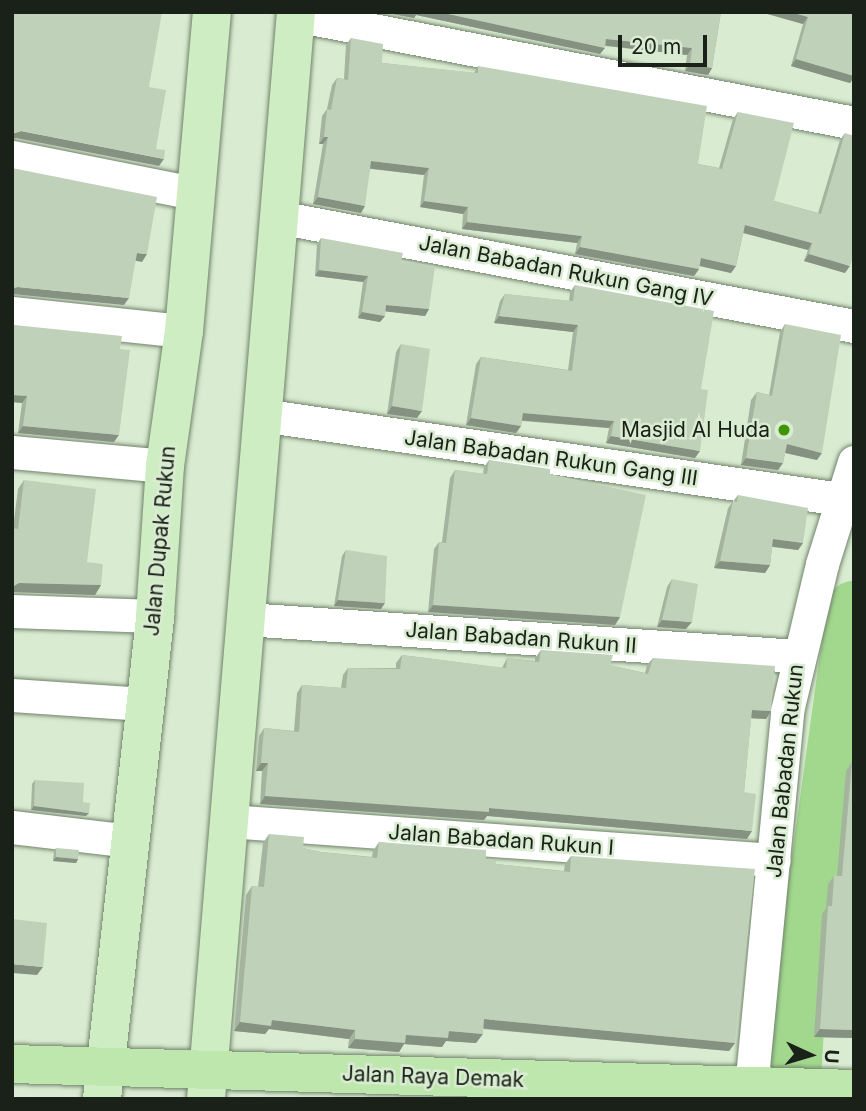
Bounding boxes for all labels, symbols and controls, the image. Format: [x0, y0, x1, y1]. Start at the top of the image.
scale bar [621, 21, 710, 65]
text: 20 m [631, 34, 681, 59]
street label: Jalan Babadan Rukun Gang IV [417, 230, 715, 312]
place label: Masjid Al Huda [621, 417, 770, 443]
marker: Masjid Al Huda [776, 422, 792, 438]
street label: Jalan Babadan Rukun Gang III [403, 425, 699, 491]
street label: Jalan Dupak Rukun [139, 445, 181, 637]
street label: Jalan Babadan Rukun II [405, 617, 637, 659]
street label: Jalan Babadan Rukun [761, 663, 809, 879]
street label: Jalan Babadan Rukun I [387, 820, 615, 860]
north arrow [775, 1020, 845, 1090]
text: U [819, 1049, 843, 1064]
street label: Jalan Raya Demak [341, 1061, 525, 1093]

